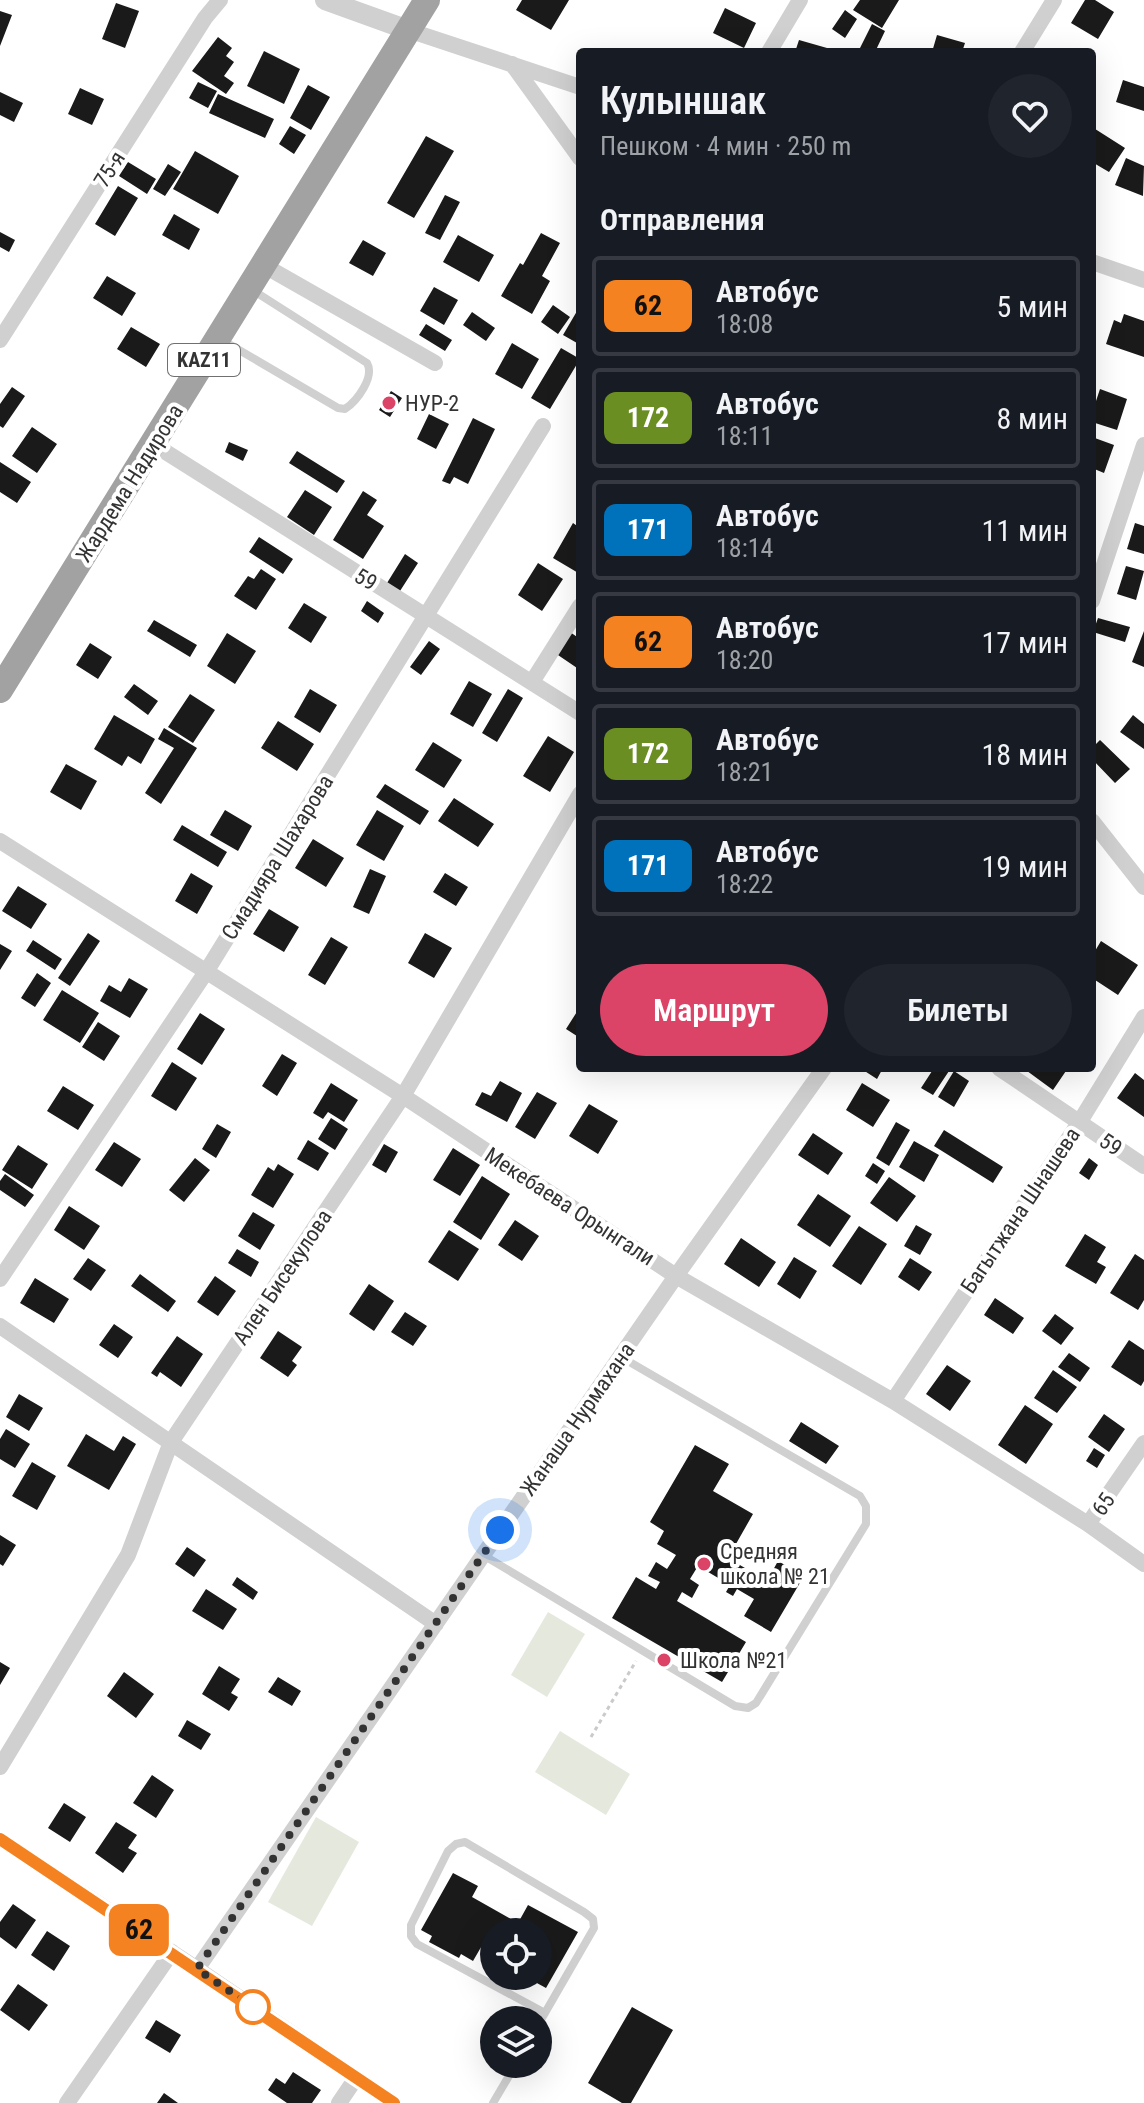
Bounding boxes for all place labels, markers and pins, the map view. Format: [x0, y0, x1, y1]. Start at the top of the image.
place label: НУР-2 [405, 391, 459, 416]
marker: НУР-2 [380, 394, 398, 412]
place label: Средняя школа № 21 [720, 1539, 830, 1589]
marker: Средняя школа № 21 [695, 1555, 713, 1573]
place label: Школа №21 [680, 1648, 787, 1673]
marker: Школа №21 [655, 1651, 673, 1669]
unlabelled marker [236, 1990, 270, 2024]

